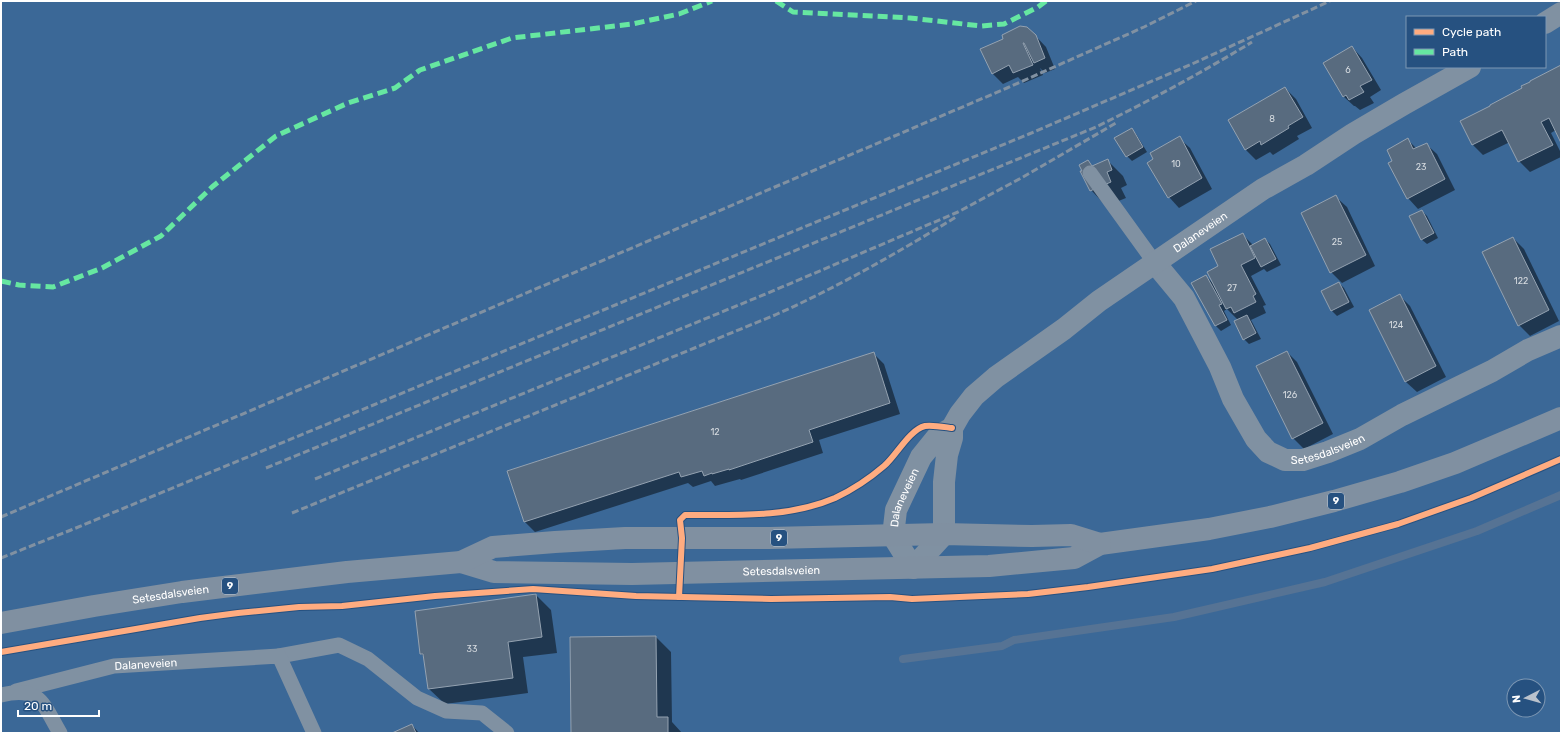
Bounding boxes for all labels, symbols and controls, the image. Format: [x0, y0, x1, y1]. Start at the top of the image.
legend [1406, 16, 1546, 68]
text: Cycle path [1442, 25, 1501, 39]
text: Path [1442, 45, 1468, 59]
house number: 6 [1345, 65, 1351, 75]
house number: 8 [1269, 114, 1275, 124]
house number: 10 [1171, 159, 1181, 169]
house number: 23 [1416, 162, 1426, 172]
street label: Dalaneveien [1171, 209, 1230, 255]
house number: 25 [1332, 237, 1342, 247]
house number: 122 [1514, 276, 1528, 286]
house number: 27 [1227, 283, 1237, 293]
house number: 124 [1389, 320, 1404, 330]
house number: 126 [1283, 390, 1298, 400]
house number: 12 [710, 427, 720, 437]
street label: Setesdalsveien [1291, 431, 1367, 467]
street label: Dalaneveien [888, 466, 921, 528]
road number: 9 [1328, 493, 1344, 509]
road number: 9 [771, 530, 787, 546]
street label: Setesdalsveien [743, 563, 820, 578]
road number: 9 [222, 578, 238, 594]
street label: Setesdalsveien [131, 582, 210, 606]
house number: 33 [467, 644, 477, 654]
street label: Dalaneveien [114, 656, 177, 672]
north arrow [1506, 678, 1546, 718]
scale bar [18, 692, 99, 718]
text: N [1510, 694, 1523, 704]
text: 20 m [24, 699, 52, 713]

